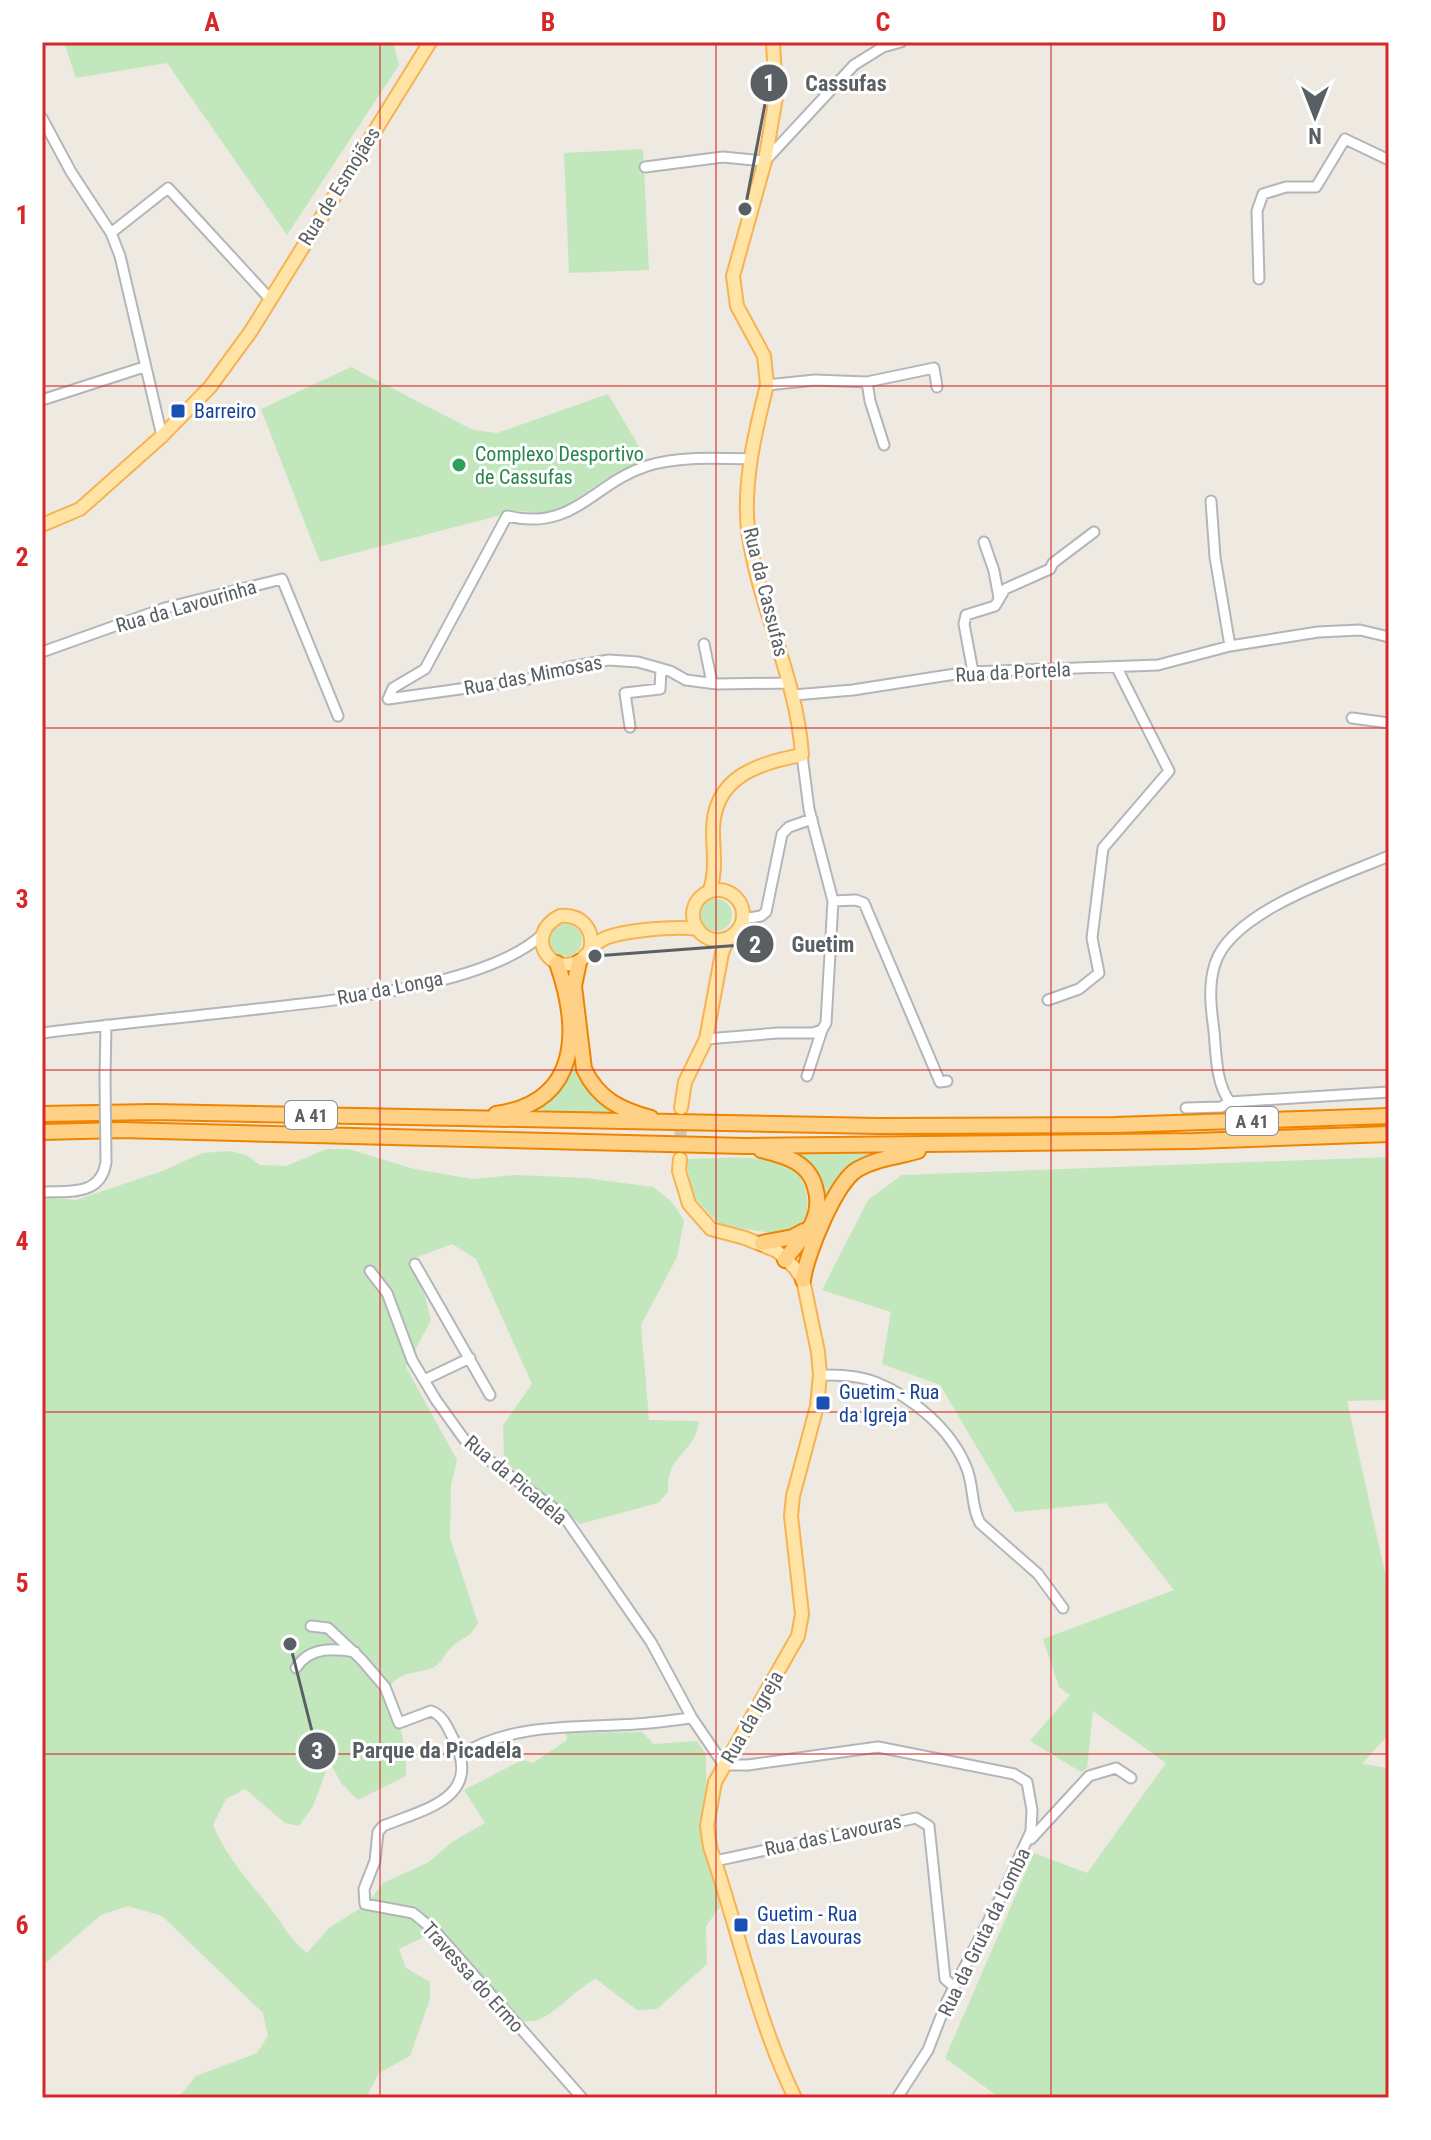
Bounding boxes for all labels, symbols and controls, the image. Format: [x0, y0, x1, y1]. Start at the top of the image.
text: A [204, 7, 220, 37]
text: B [541, 7, 555, 37]
text: C [876, 7, 891, 37]
text: D [1212, 7, 1226, 37]
callout: Cassufas [749, 60, 903, 106]
text: 1 [763, 69, 775, 97]
text: Cassufas [805, 71, 887, 96]
north arrow [1275, 76, 1355, 156]
street label: Rua de Esmojães [293, 122, 385, 250]
text: N [1308, 123, 1322, 148]
text: 1 [15, 200, 29, 230]
place label: Barreiro [194, 399, 256, 423]
marker: Barreiro [169, 402, 187, 420]
place label: Complexo Desportivo de Cassufas [475, 442, 644, 489]
marker: Complexo Desportivo de Cassufas [450, 456, 468, 474]
street label: Rua da Cassufas [738, 525, 794, 659]
text: 2 [15, 542, 29, 572]
street label: Rua da Lavourinha [113, 574, 259, 638]
street label: Rua das Mimosas [462, 650, 604, 700]
street label: Rua da Portela [955, 657, 1071, 687]
text: 3 [15, 884, 29, 914]
callout: Guetim [735, 921, 870, 967]
text: 2 [749, 931, 761, 959]
text: Guetim [792, 932, 854, 957]
street label: Rua da Longa [335, 966, 445, 1010]
road number: A 41 [285, 1101, 337, 1129]
road number: A 41 [1226, 1107, 1278, 1135]
text: 4 [15, 1226, 29, 1256]
place label: Guetim - Rua da Igreja [839, 1380, 939, 1427]
marker: Guetim - Rua da Igreja [814, 1394, 832, 1412]
street label: Rua da Picadela [460, 1430, 572, 1530]
text: 5 [15, 1568, 29, 1598]
street label: Rua da Igreja [716, 1667, 788, 1767]
callout: Parque da Picadela [297, 1728, 538, 1774]
text: 3 [311, 1737, 323, 1765]
text: Parque da Picadela [352, 1738, 522, 1763]
street label: Rua das Lavouras [762, 1809, 904, 1861]
street label: Rua da Gruta da Lomba [933, 1844, 1035, 2020]
place label: Guetim - Rua das Lavouras [757, 1902, 862, 1949]
text: 6 [15, 1910, 29, 1940]
marker: Guetim - Rua das Lavouras [732, 1916, 750, 1934]
street label: Travessa do Ermo [417, 1917, 529, 2037]

